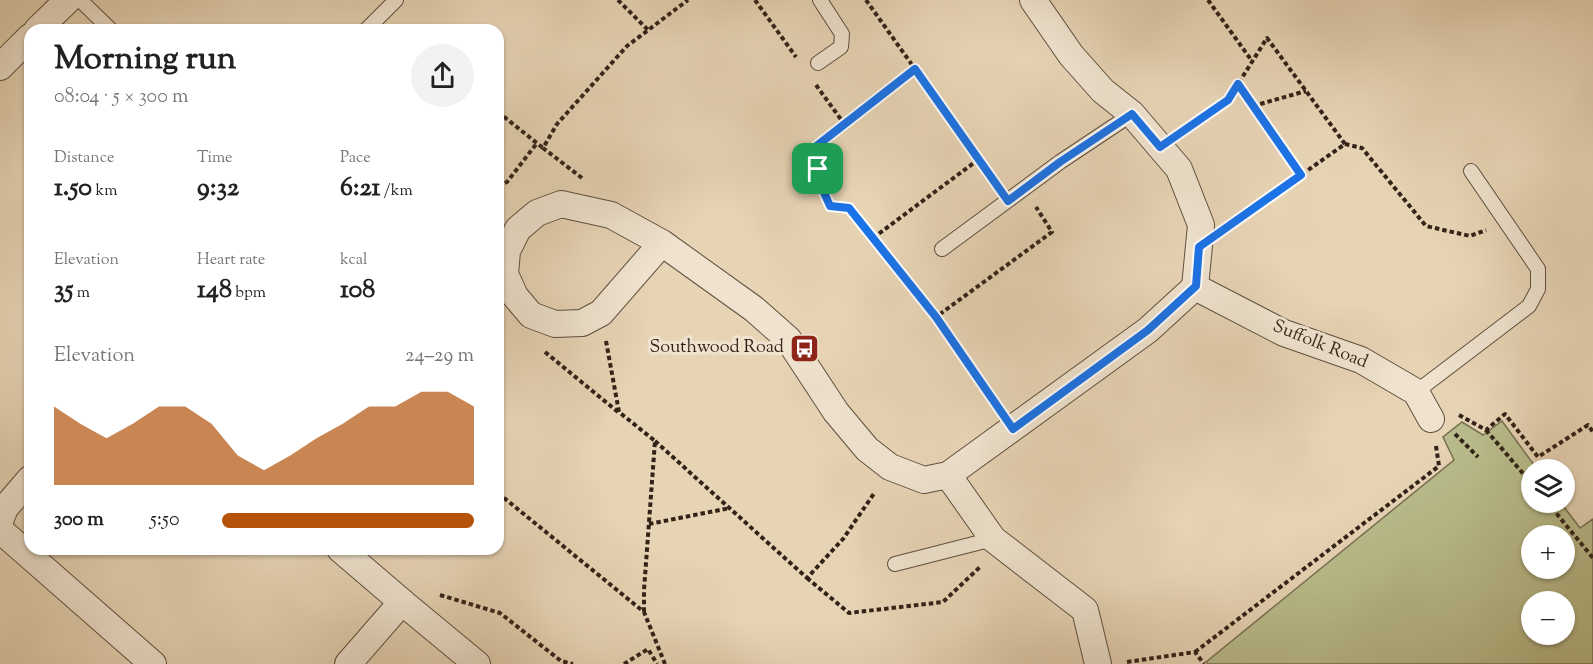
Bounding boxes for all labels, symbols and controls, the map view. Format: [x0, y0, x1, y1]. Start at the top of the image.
text: Morning run [54, 36, 236, 84]
button: share [411, 44, 474, 107]
text: 08:04 · 5 × 300 m [54, 83, 189, 112]
pin [792, 143, 843, 194]
text: Distance [54, 147, 114, 170]
text: Time [197, 147, 233, 170]
text: Pace [340, 147, 371, 170]
icon: arrive [801, 152, 834, 185]
text: 1.50 [54, 170, 92, 207]
text: 9:32 [197, 170, 239, 207]
text: 6:21 [340, 170, 380, 207]
text: km [92, 180, 117, 203]
text: /km [380, 180, 413, 203]
text: Elevation [54, 249, 119, 272]
text: Heart rate [197, 249, 265, 272]
text: kcal [340, 249, 368, 272]
text: 35 [54, 272, 73, 309]
text: 148 [197, 272, 232, 309]
text: 108 [340, 272, 375, 309]
text: m [73, 282, 90, 305]
text: bpm [232, 282, 266, 305]
street label: Suffolk Road [1268, 314, 1372, 376]
bus stop icon: Southwood Road [789, 332, 821, 364]
place label: Southwood Road [649, 335, 784, 361]
text: Elevation [54, 342, 135, 371]
text: 24–29 m [405, 342, 474, 371]
map controls [1521, 459, 1575, 645]
button: layers [1521, 459, 1575, 513]
text: 300 m [54, 506, 104, 535]
text: 5:50 [150, 506, 179, 535]
button: + [1521, 525, 1575, 579]
button: − [1521, 591, 1575, 645]

